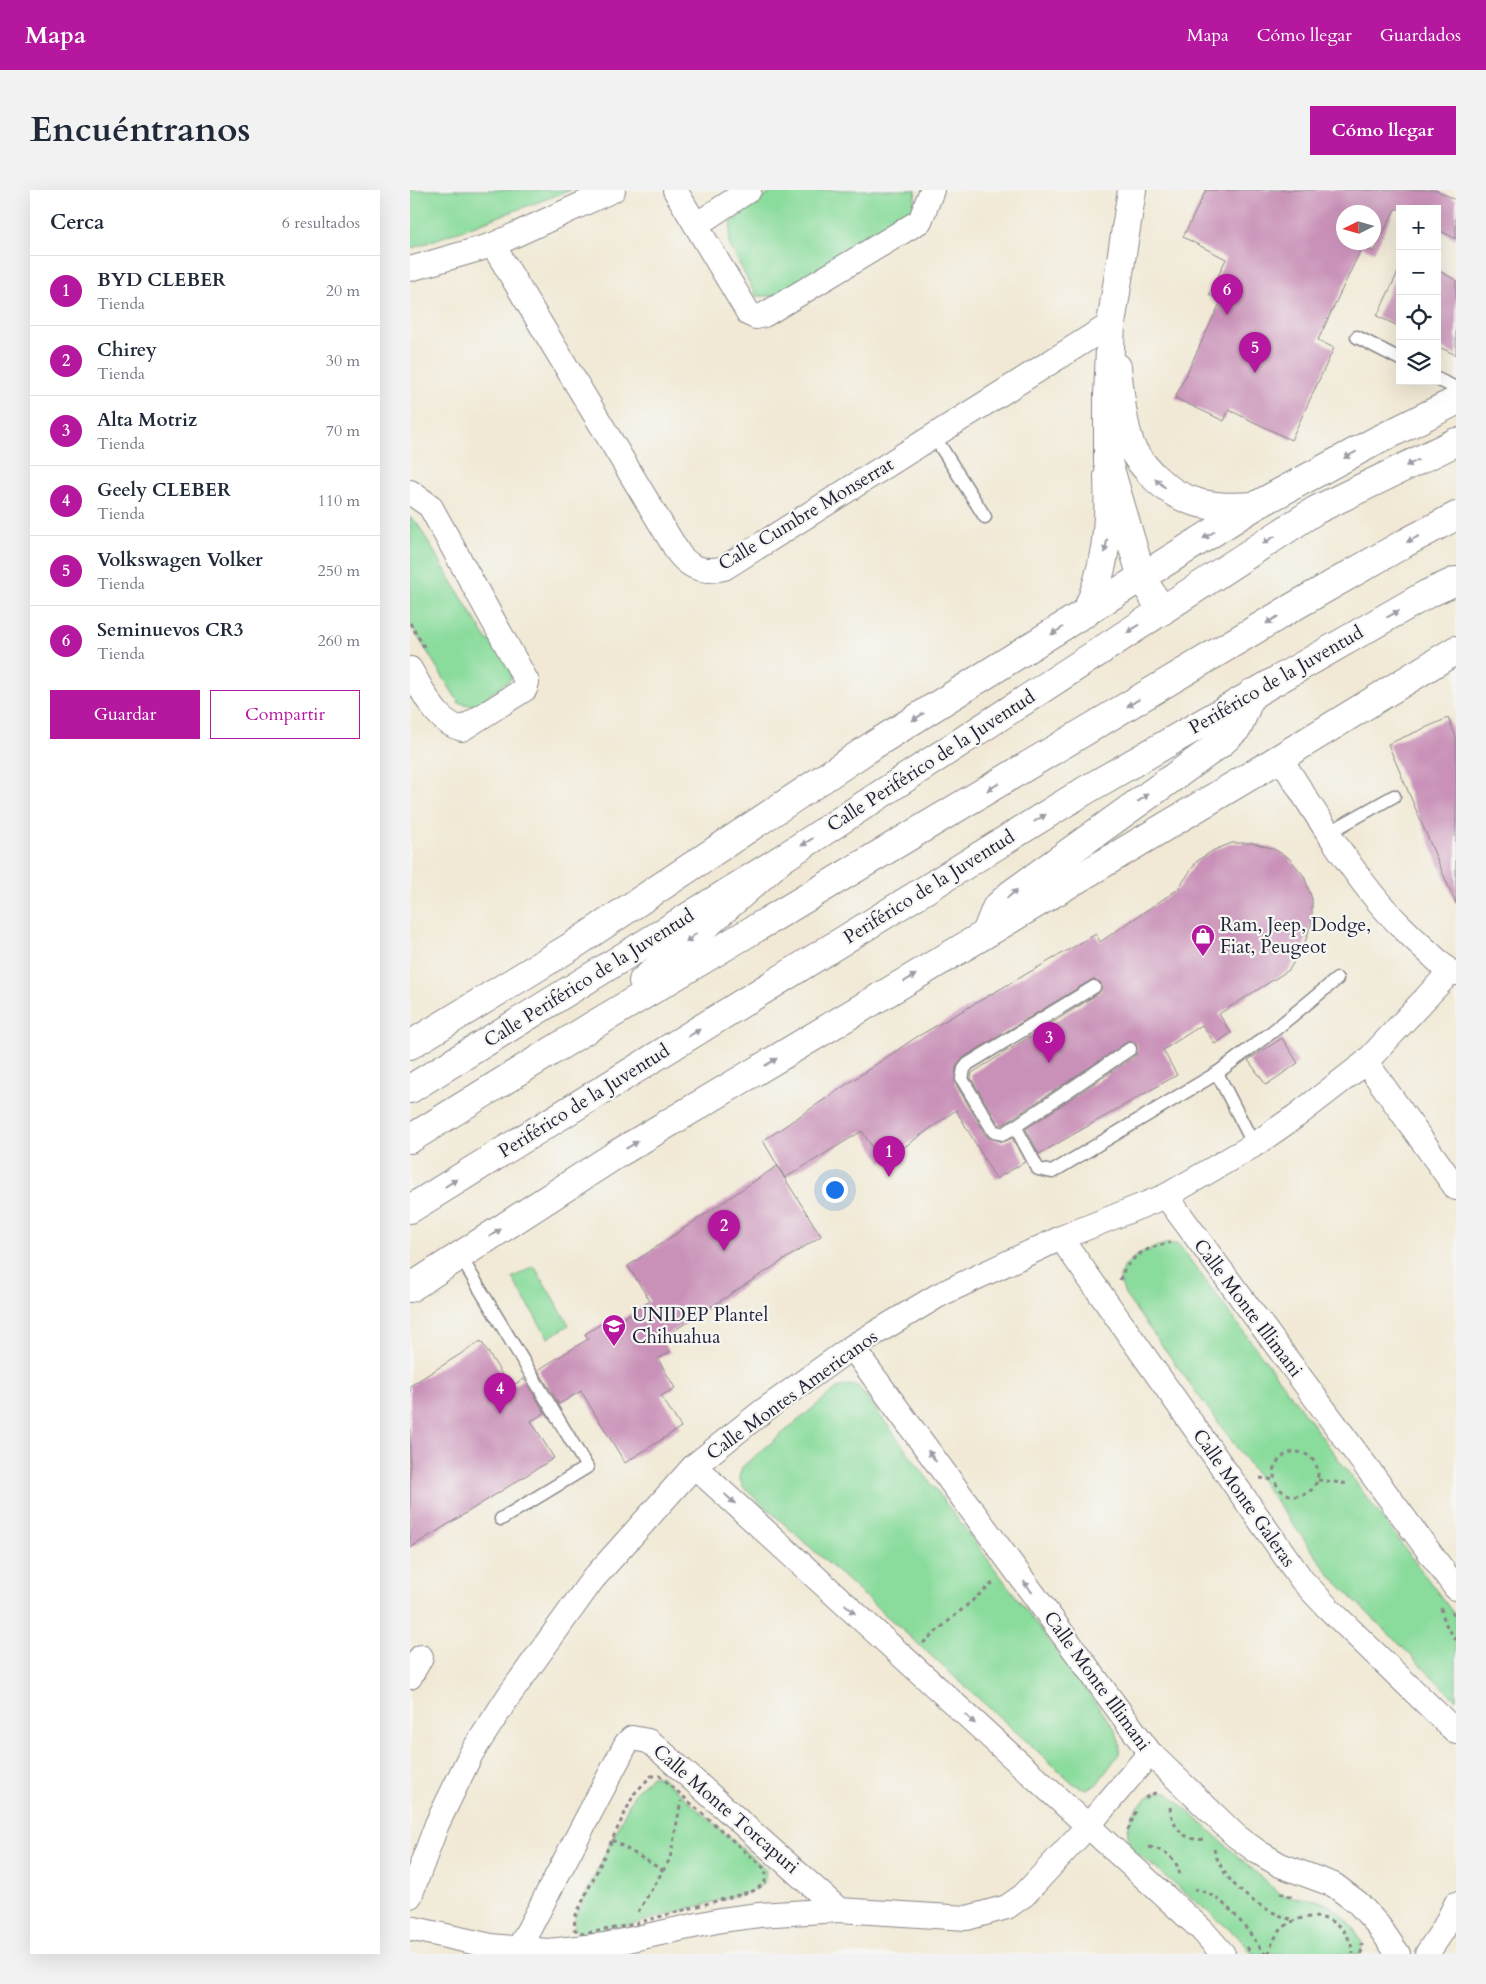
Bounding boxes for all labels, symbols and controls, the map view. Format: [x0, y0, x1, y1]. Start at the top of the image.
text: Mapa [25, 19, 86, 52]
text: Mapa [1187, 23, 1229, 48]
text: Cómo llegar [1257, 23, 1352, 48]
text: Guardados [1380, 23, 1461, 48]
text: Encuéntranos [30, 106, 251, 154]
button: Cómo llegar [1310, 106, 1456, 155]
north arrow [1336, 205, 1381, 250]
map controls [1396, 205, 1441, 385]
button: + [1396, 205, 1441, 250]
text: Cerca [50, 208, 104, 237]
text: 6 resultados [282, 212, 360, 234]
button: − [1396, 250, 1441, 295]
text: BYD CLEBER [97, 267, 226, 293]
pin: 6 [1211, 274, 1243, 315]
text: 1 [62, 280, 70, 302]
text: 20 m [326, 280, 360, 302]
text: Tienda [97, 293, 145, 315]
button: locate [1396, 295, 1441, 340]
pin: 5 [1239, 332, 1271, 373]
text: Chirey [97, 337, 157, 363]
button: layers [1396, 340, 1441, 385]
text: 2 [62, 350, 70, 372]
text: 30 m [326, 350, 360, 372]
text: Tienda [97, 363, 145, 385]
text: Alta Motriz [97, 407, 197, 433]
text: 3 [62, 420, 70, 442]
text: 70 m [326, 420, 360, 442]
text: Tienda [97, 433, 145, 455]
street label: Calle Cumbre Monserrat [714, 451, 898, 577]
one-way arrow [1343, 451, 1357, 459]
one-way arrow [1405, 460, 1419, 468]
text: Geely CLEBER [97, 477, 231, 503]
one-way arrow [1154, 477, 1167, 488]
text: 4 [62, 490, 70, 512]
text: 110 m [318, 490, 360, 512]
text: Tienda [97, 503, 145, 525]
one-way arrow [1202, 531, 1216, 540]
one-way arrow [1405, 535, 1420, 543]
one-way arrow [1263, 536, 1276, 545]
one-way arrow [1102, 538, 1110, 554]
text: Volkswagen Volker [97, 547, 263, 573]
text: 5 [62, 560, 70, 582]
text: 250 m [318, 560, 360, 582]
text: Tienda [97, 573, 145, 595]
one-way arrow [1386, 609, 1399, 618]
one-way arrow [1266, 616, 1279, 625]
text: Seminuevos CR3 [97, 617, 243, 643]
street label: Periférico de la Juventud [1184, 619, 1368, 741]
one-way arrow [1127, 624, 1140, 634]
one-way arrow [1050, 627, 1063, 636]
text: 6 [62, 630, 70, 652]
text: 260 m [318, 630, 360, 652]
text: Tienda [97, 643, 145, 665]
street label: Calle Periférico de la Juventud [822, 684, 1040, 838]
button: Guardar [50, 690, 200, 739]
button: Compartir [210, 690, 360, 739]
one-way arrow [1126, 699, 1139, 708]
one-way arrow [912, 712, 925, 721]
one-way arrow [986, 782, 999, 791]
one-way arrow [1137, 794, 1150, 804]
one-way arrow [1034, 814, 1047, 823]
street label: Periférico de la Juventud [838, 824, 1020, 950]
one-way arrow [800, 838, 813, 847]
one-way arrow [1005, 888, 1018, 899]
street label: Calle Periférico de la Juventud [479, 902, 699, 1054]
place label: Ram, Jeep, Dodge, Fiat, Peugeot [1220, 912, 1371, 960]
shop icon: Ram, Jeep, Dodge, Fiat, Peugeot [1190, 923, 1216, 957]
one-way arrow [685, 933, 698, 944]
one-way arrow [904, 974, 917, 983]
pin: 3 [1033, 1022, 1065, 1063]
one-way arrow [687, 1028, 700, 1037]
street label: Periférico de la Juventud [493, 1038, 675, 1164]
one-way arrow [765, 1057, 778, 1066]
pin: 1 [873, 1136, 905, 1177]
one-way arrow [625, 1141, 638, 1150]
your location [822, 1177, 848, 1203]
one-way arrow [445, 1178, 458, 1188]
pin: 2 [708, 1210, 740, 1251]
one-way arrow [488, 1229, 502, 1238]
street label: Calle Monte Illimani [1187, 1234, 1309, 1382]
place label: UNIDEP Plantel Chihuahua [632, 1302, 768, 1350]
school or university icon: UNIDEP Plantel Chihuahua [601, 1313, 627, 1347]
street label: Calle Montes Americanos [701, 1324, 883, 1466]
pin: 4 [484, 1373, 516, 1414]
street label: Calle Monte Galeras [1187, 1424, 1301, 1572]
one-way arrow [927, 1449, 937, 1463]
one-way arrow [724, 1493, 736, 1505]
one-way arrow [1023, 1580, 1033, 1594]
one-way arrow [843, 1603, 855, 1615]
street label: Calle Monte Illimani [1037, 1606, 1157, 1756]
one-way arrow [963, 1713, 975, 1725]
street label: Calle Monte Torcapuri [647, 1738, 805, 1880]

